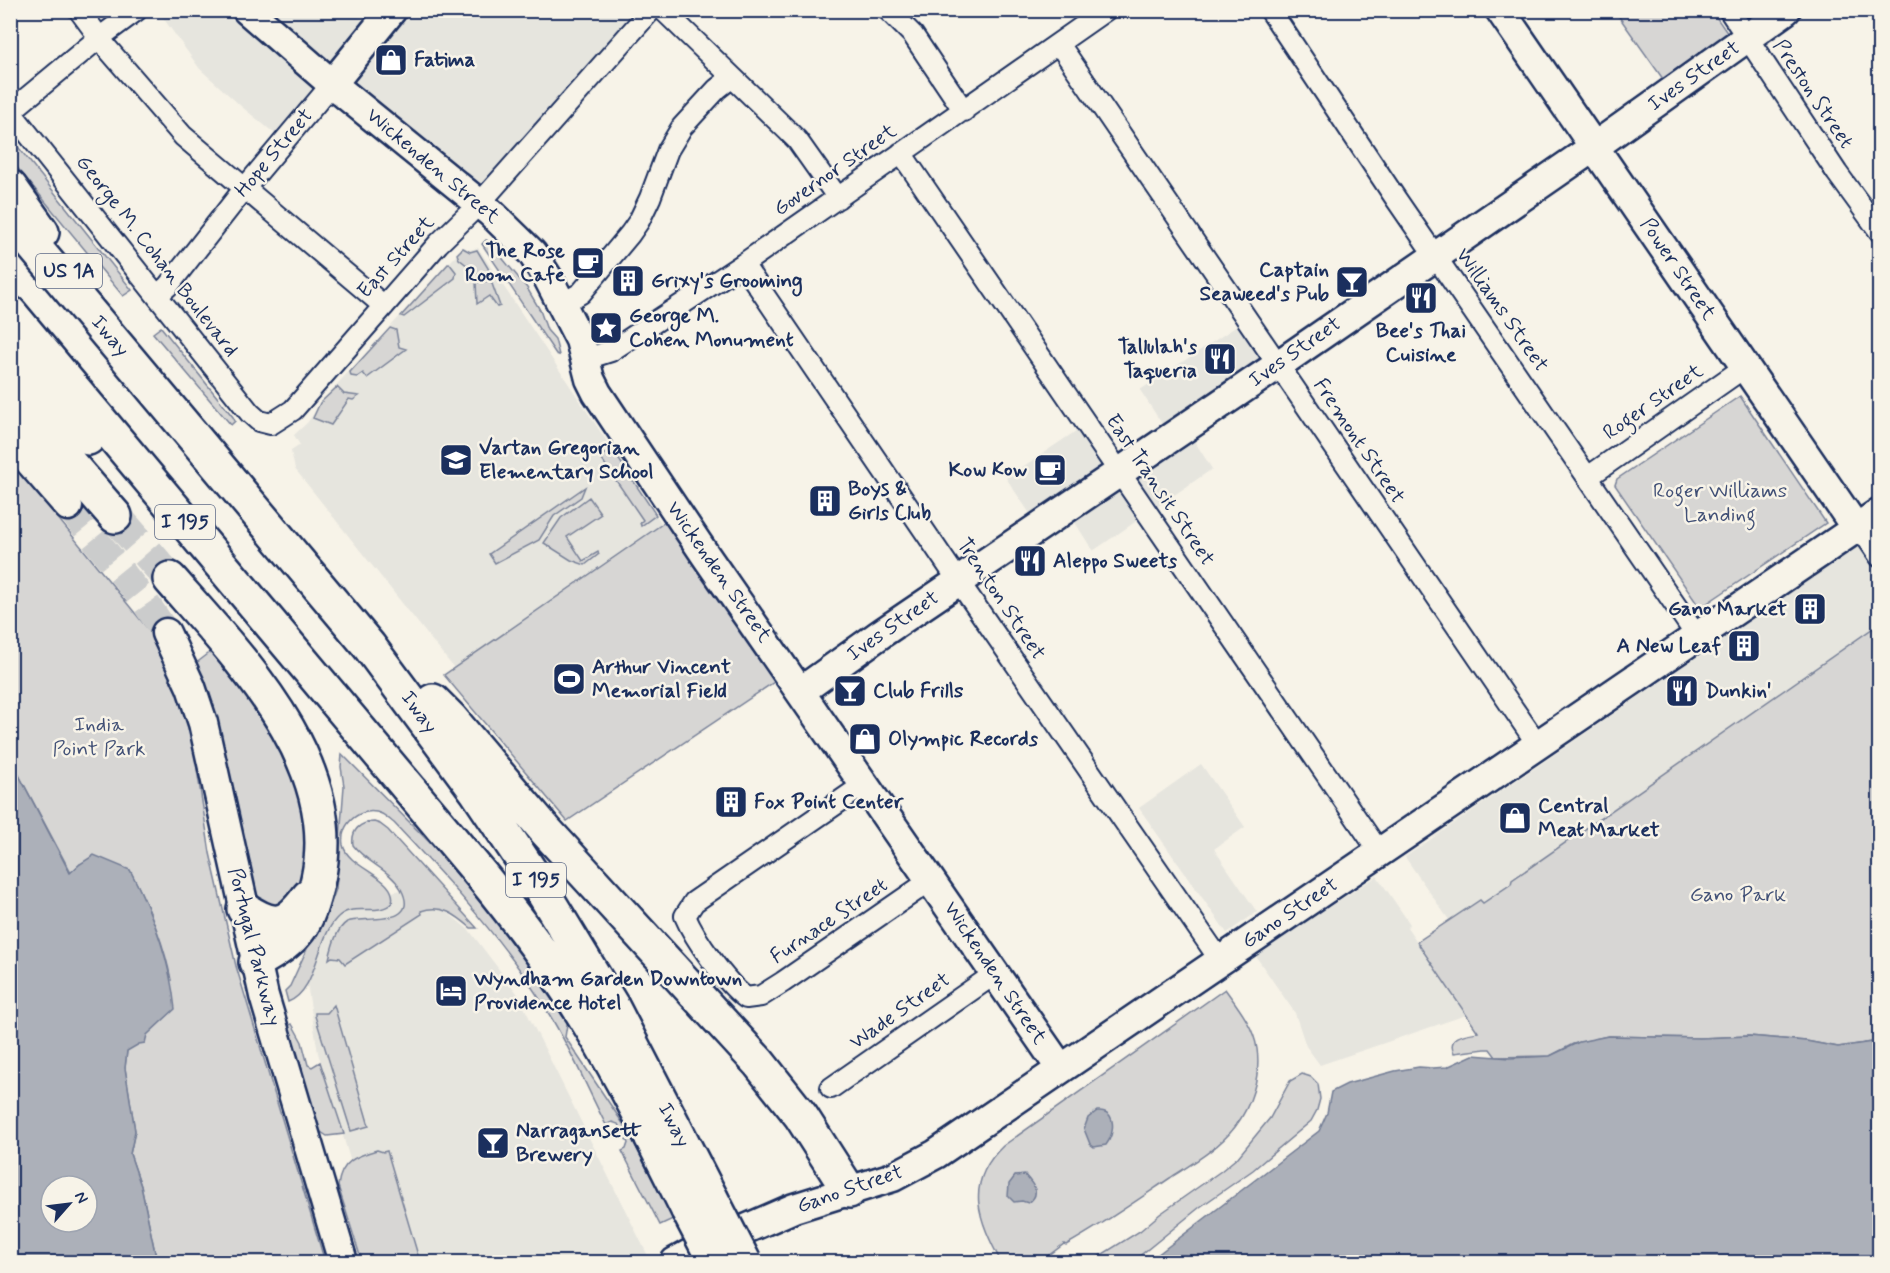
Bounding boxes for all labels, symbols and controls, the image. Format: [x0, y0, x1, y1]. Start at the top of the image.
street label: Ives Street [1642, 34, 1746, 118]
street label: Preston Street [1766, 34, 1860, 154]
shop icon: Fatima [373, 42, 409, 78]
place label: Fatima [414, 46, 476, 74]
street label: Hope Street [228, 102, 320, 203]
street label: Wickenden Street [360, 102, 506, 231]
street label: Governor Street [768, 117, 903, 223]
street label: George M. Cohan Boulevard [69, 149, 245, 363]
street label: East Street [351, 209, 441, 305]
street label: Power Street [1633, 212, 1723, 326]
place label: The Rose Room Cafe [465, 237, 566, 289]
street label: Williams Street [1449, 243, 1555, 377]
cafe icon: The Rose Room Cafe [570, 245, 606, 281]
road number: US 1A [36, 254, 102, 288]
place label: Captain Seaweed's Pub [1199, 256, 1329, 308]
building icon: Grixy's Grooming [610, 263, 646, 299]
bar icon: Captain Seaweed's Pub [1334, 264, 1370, 300]
place label: Grixy's Grooming [651, 267, 803, 297]
restaurant icon: Bee's Thai Cuisine [1403, 280, 1439, 316]
place label: George M. Cohen Monument [629, 302, 794, 354]
street label: Iway [84, 309, 136, 363]
place icon: George M. Cohen Monument [588, 310, 624, 346]
street label: Ives Street [1243, 310, 1347, 394]
place label: Bee's Thai Cuisine [1376, 317, 1466, 369]
place label: Tallulah's Taqueria [1118, 333, 1198, 385]
restaurant icon: Tallulah's Taqueria [1202, 341, 1238, 377]
street label: Roger Street [1597, 357, 1710, 448]
street label: Fremont Street [1307, 373, 1411, 509]
street label: East Transit Street [1099, 409, 1221, 571]
place label: Vartan Gregorian Elementary School [479, 434, 654, 486]
school or university icon: Vartan Gregorian Elementary School [438, 442, 474, 478]
cafe icon: Kow Kow [1032, 452, 1068, 488]
place label: Kow Kow [949, 456, 1027, 484]
place label: Boys & Girls Club [848, 475, 931, 527]
park label: Roger Williams Landing [1653, 477, 1787, 531]
building icon: Boys & Girls Club [807, 483, 843, 519]
street label: Wickenden Street [660, 496, 779, 649]
road number: I 195 [155, 505, 215, 539]
street label: Trenton Street [950, 533, 1052, 666]
restaurant icon: Aleppo Sweets [1012, 543, 1048, 579]
place label: Aleppo Sweets [1053, 547, 1178, 575]
street label: Ives Street [841, 584, 945, 668]
building icon: Gano Market [1792, 591, 1828, 627]
place label: Gano Market [1668, 595, 1787, 623]
building icon: A New Leaf [1726, 628, 1762, 664]
place label: A New Leaf [1617, 632, 1721, 660]
place label: Arthur Vincent Memorial Field [592, 653, 731, 705]
sports icon: Arthur Vincent Memorial Field [551, 661, 587, 697]
bar icon: Club Frills [832, 673, 868, 709]
restaurant icon: Dunkin' [1664, 673, 1700, 709]
place label: Club Frills [873, 677, 964, 705]
place label: Dunkin' [1705, 677, 1772, 705]
street label: Iway [394, 685, 444, 739]
park label: India Point Park [53, 711, 145, 763]
shop icon: Olympic Records [847, 721, 883, 757]
place label: Olympic Records [888, 725, 1039, 753]
building icon: Fox Point Center [713, 784, 749, 820]
place label: Fox Point Center [754, 788, 904, 816]
place label: Central Meat Market [1538, 792, 1660, 844]
shop icon: Central Meat Market [1497, 800, 1533, 836]
road number: I 195 [506, 863, 566, 897]
street label: Portugal Parkway [221, 865, 287, 1029]
street label: Gano Street [1236, 870, 1344, 955]
street label: Furnace Street [765, 871, 893, 971]
park label: Gano Park [1690, 881, 1786, 909]
street label: Wickenden Street [937, 896, 1054, 1050]
place label: Wyndham Garden Downtown Providence Hotel [473, 965, 742, 1017]
street label: Wade Street [844, 966, 956, 1056]
hotel icon: Wyndham Garden Downtown Providence Hotel [433, 973, 469, 1009]
street label: Iway [651, 1098, 697, 1152]
place label: Narragansett Brewery [516, 1117, 642, 1169]
bar icon: Narragansett Brewery [475, 1125, 511, 1161]
street label: Gano Street [793, 1158, 907, 1220]
north arrow [39, 1174, 99, 1234]
text: N [69, 1188, 93, 1207]

